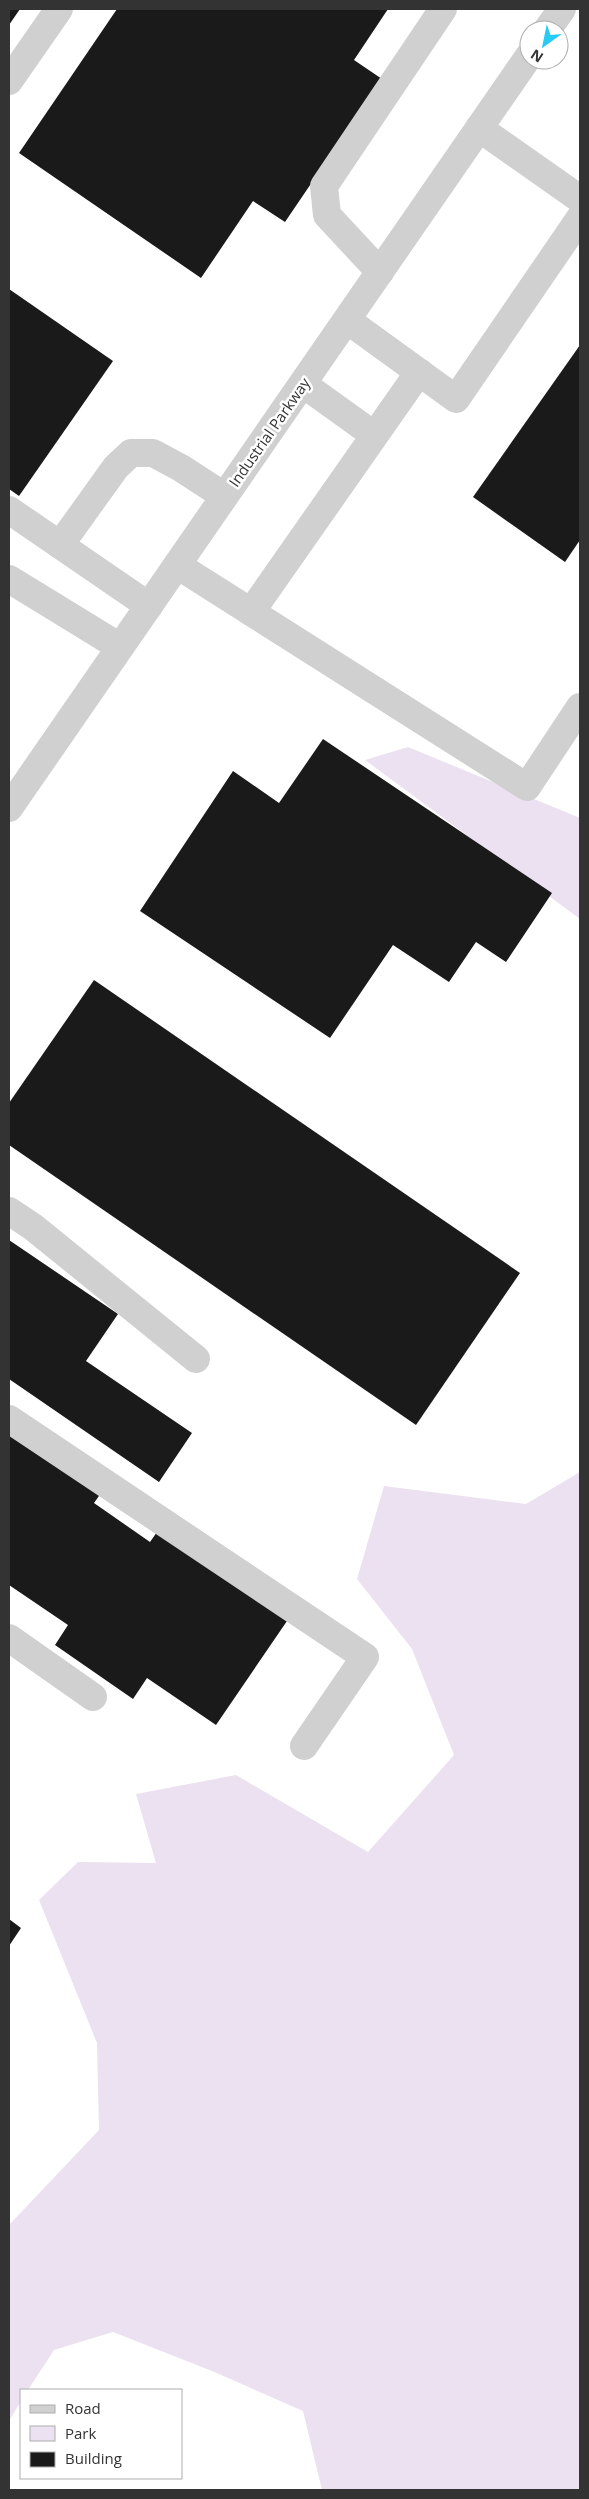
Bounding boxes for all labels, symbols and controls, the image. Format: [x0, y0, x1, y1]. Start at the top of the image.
north arrow [519, 20, 569, 70]
text: N [527, 45, 547, 67]
street label: Industrial Parkway [224, 373, 314, 491]
legend [20, 2389, 182, 2479]
text: Road [65, 2398, 101, 2418]
text: Park [65, 2423, 96, 2443]
text: Building [65, 2448, 122, 2468]

